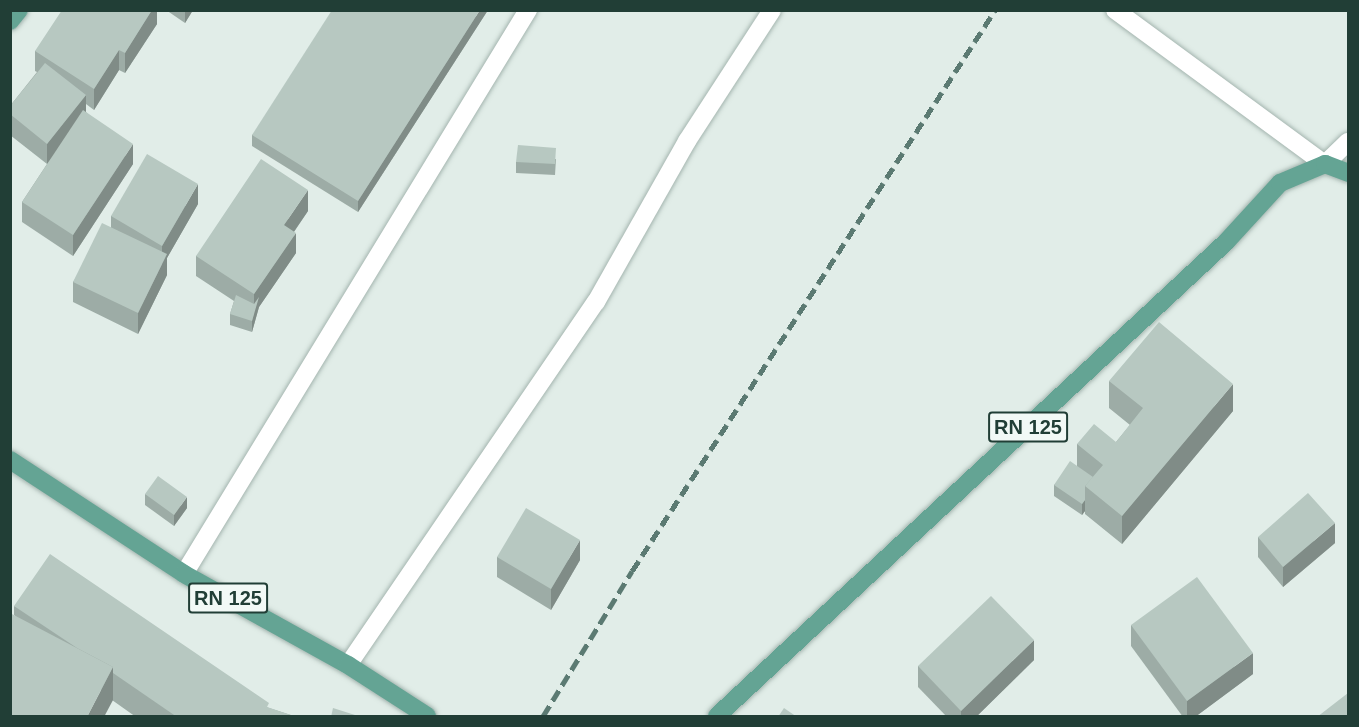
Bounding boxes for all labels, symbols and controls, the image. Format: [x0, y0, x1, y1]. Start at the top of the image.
road number: RN 125 [988, 410, 1068, 444]
road number: RN 125 [188, 581, 268, 615]

